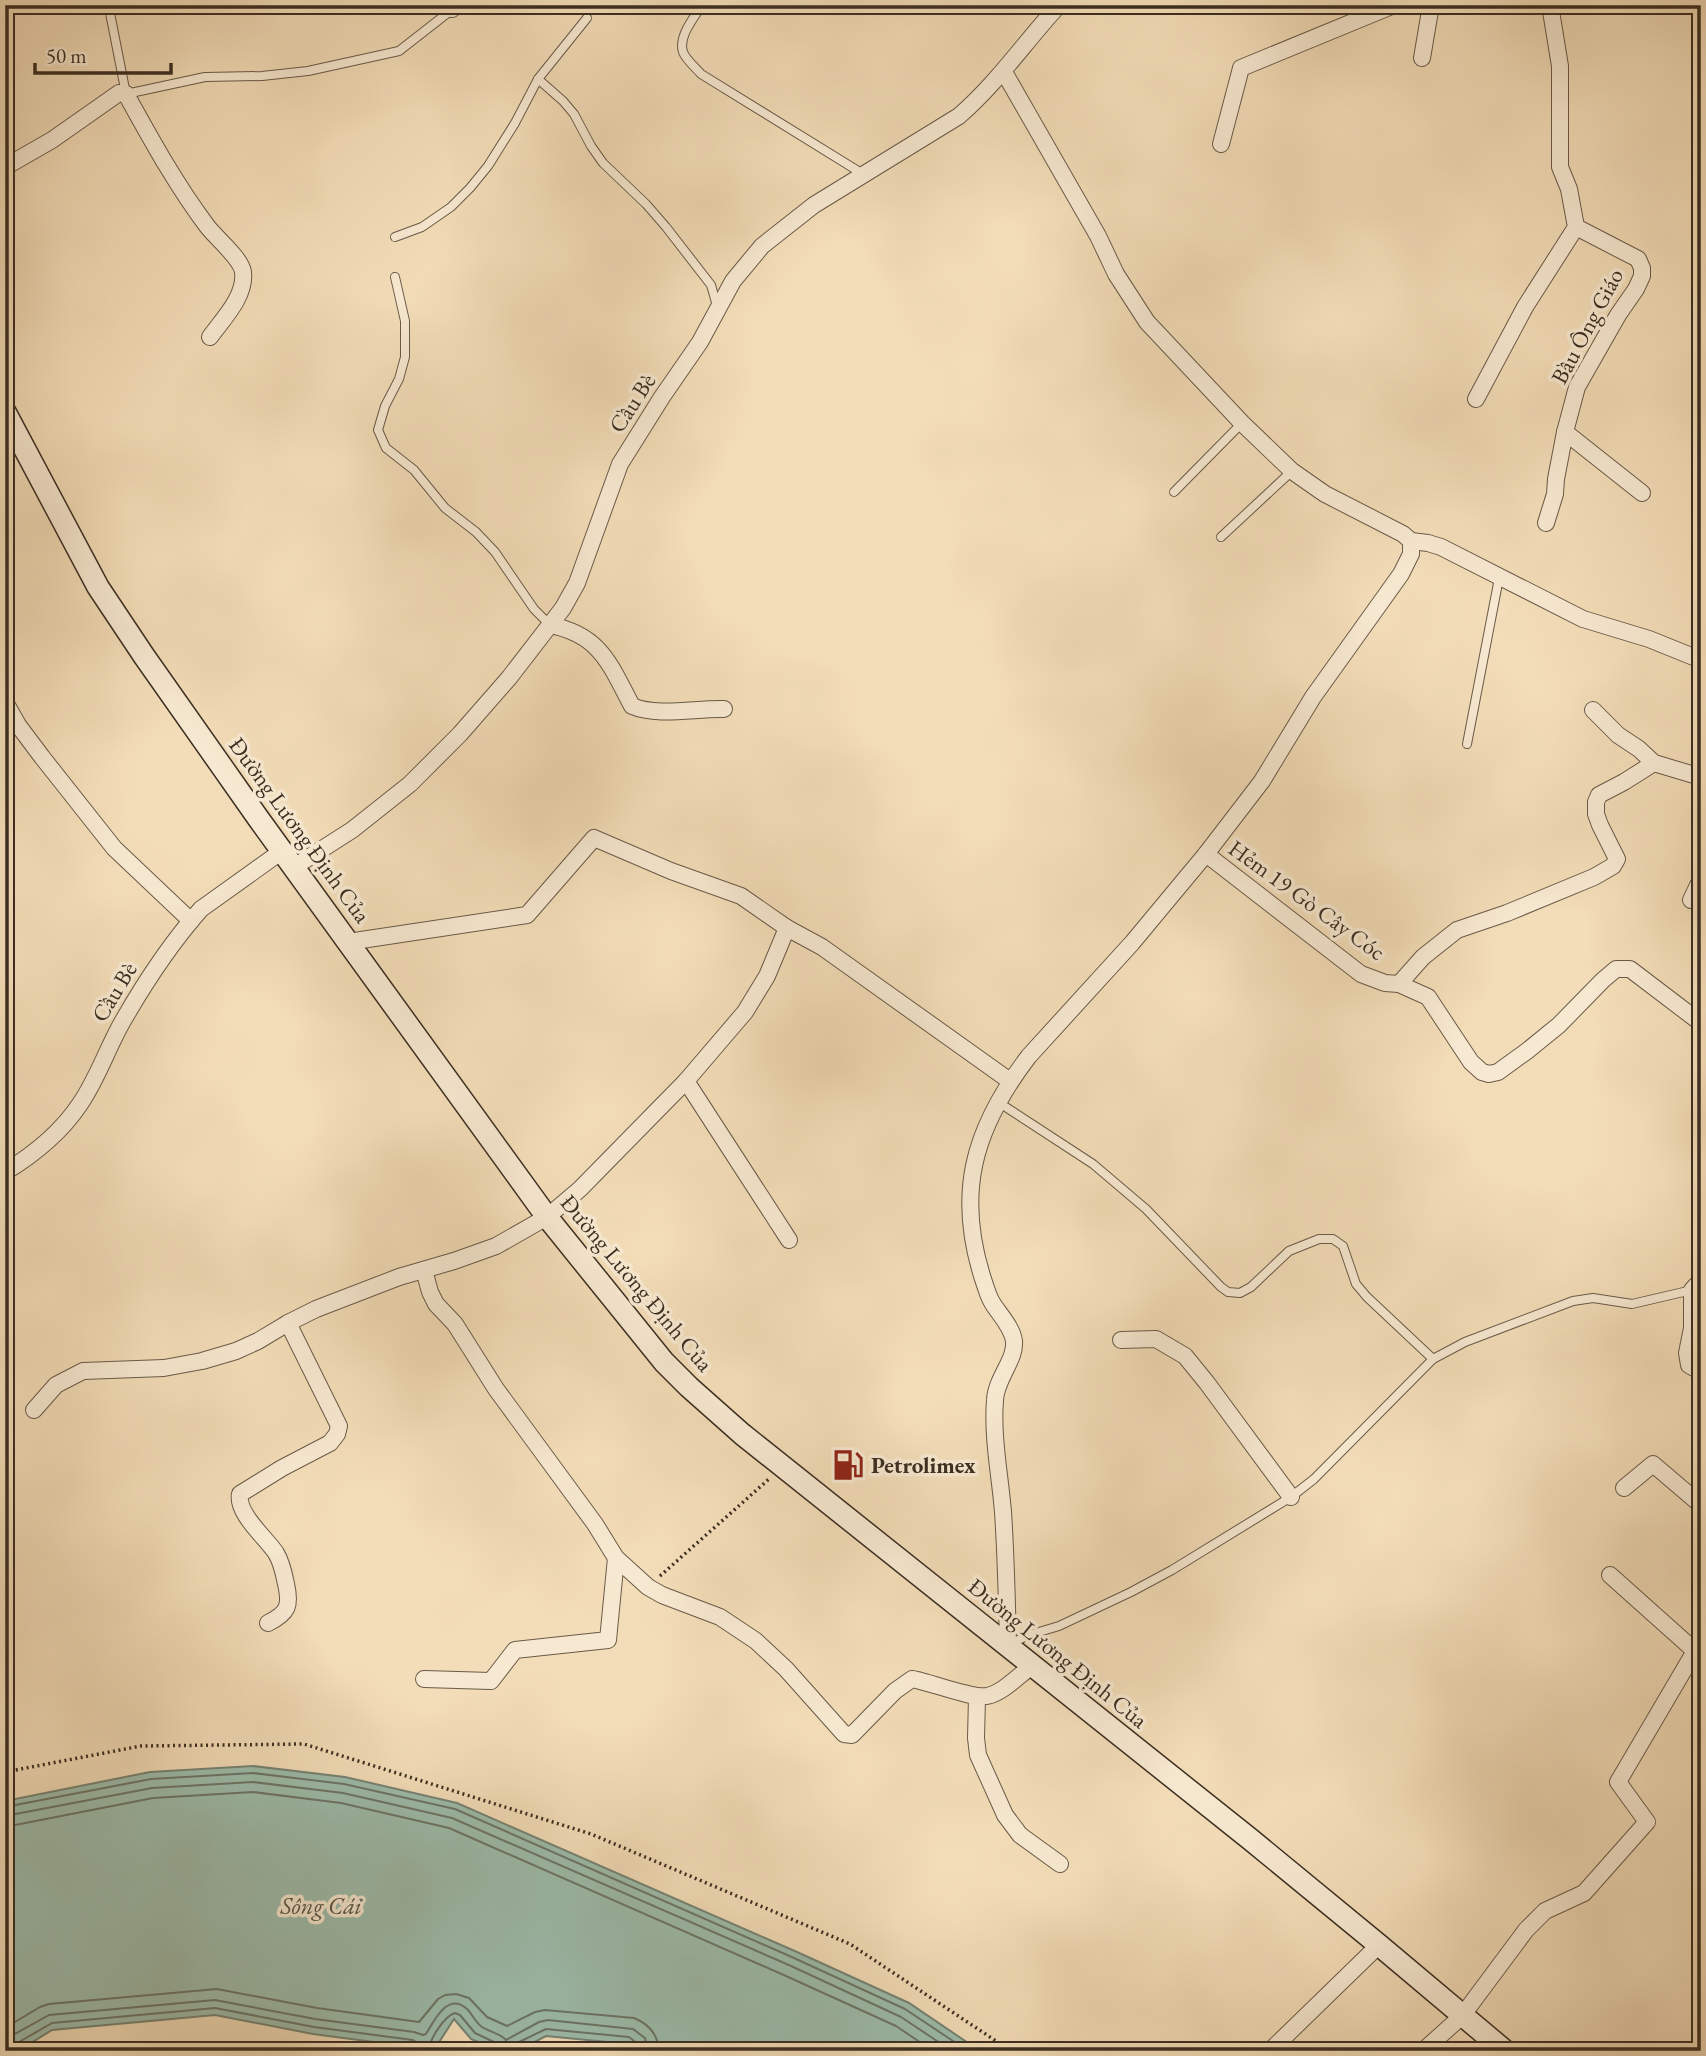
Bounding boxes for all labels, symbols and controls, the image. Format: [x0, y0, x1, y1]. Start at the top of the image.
scale bar [35, 32, 172, 76]
text: 50 m [46, 42, 87, 69]
street label: Bầu Ông Giáo [1544, 263, 1630, 389]
street label: Cầu Bè [602, 368, 662, 438]
street label: Đường Lương Định Của [222, 731, 378, 929]
street label: Hẻm 19 Gò Cây Cóc [1223, 833, 1391, 967]
street label: Cầu Bè [84, 957, 144, 1027]
street label: Đường Lương Định Của [554, 1188, 721, 1379]
fuel station icon: Petrolimex [831, 1448, 865, 1482]
place label: Petrolimex [871, 1450, 976, 1480]
street label: Đường Lương Định Của [962, 1571, 1155, 1735]
water label: Sông Cái [279, 1890, 363, 1921]

